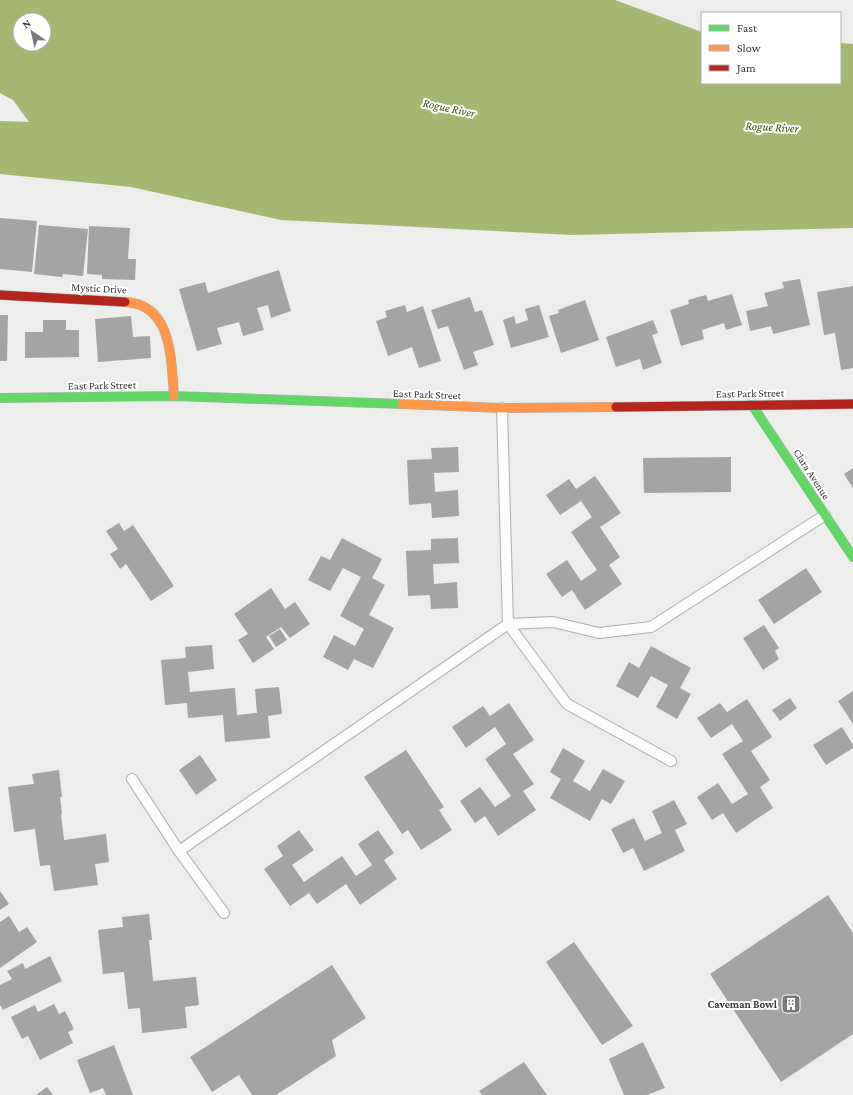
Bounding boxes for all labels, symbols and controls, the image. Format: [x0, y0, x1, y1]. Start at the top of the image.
north arrow [12, 12, 52, 52]
legend [701, 12, 841, 84]
text: N [20, 16, 33, 31]
text: Fast [737, 21, 758, 35]
text: Slow [737, 41, 761, 55]
text: Jam [736, 61, 756, 75]
water label: Rogue River [421, 96, 477, 121]
water label: Rogue River [745, 119, 800, 135]
street label: Mystic Drive [71, 281, 127, 296]
street label: East Park Street [68, 378, 137, 392]
street label: East Park Street [716, 386, 785, 400]
street label: East Park Street [393, 387, 462, 401]
street label: Clara Avenue [791, 447, 833, 502]
building icon: Caveman Bowl [780, 993, 802, 1015]
place label: Caveman Bowl [708, 998, 778, 1010]

